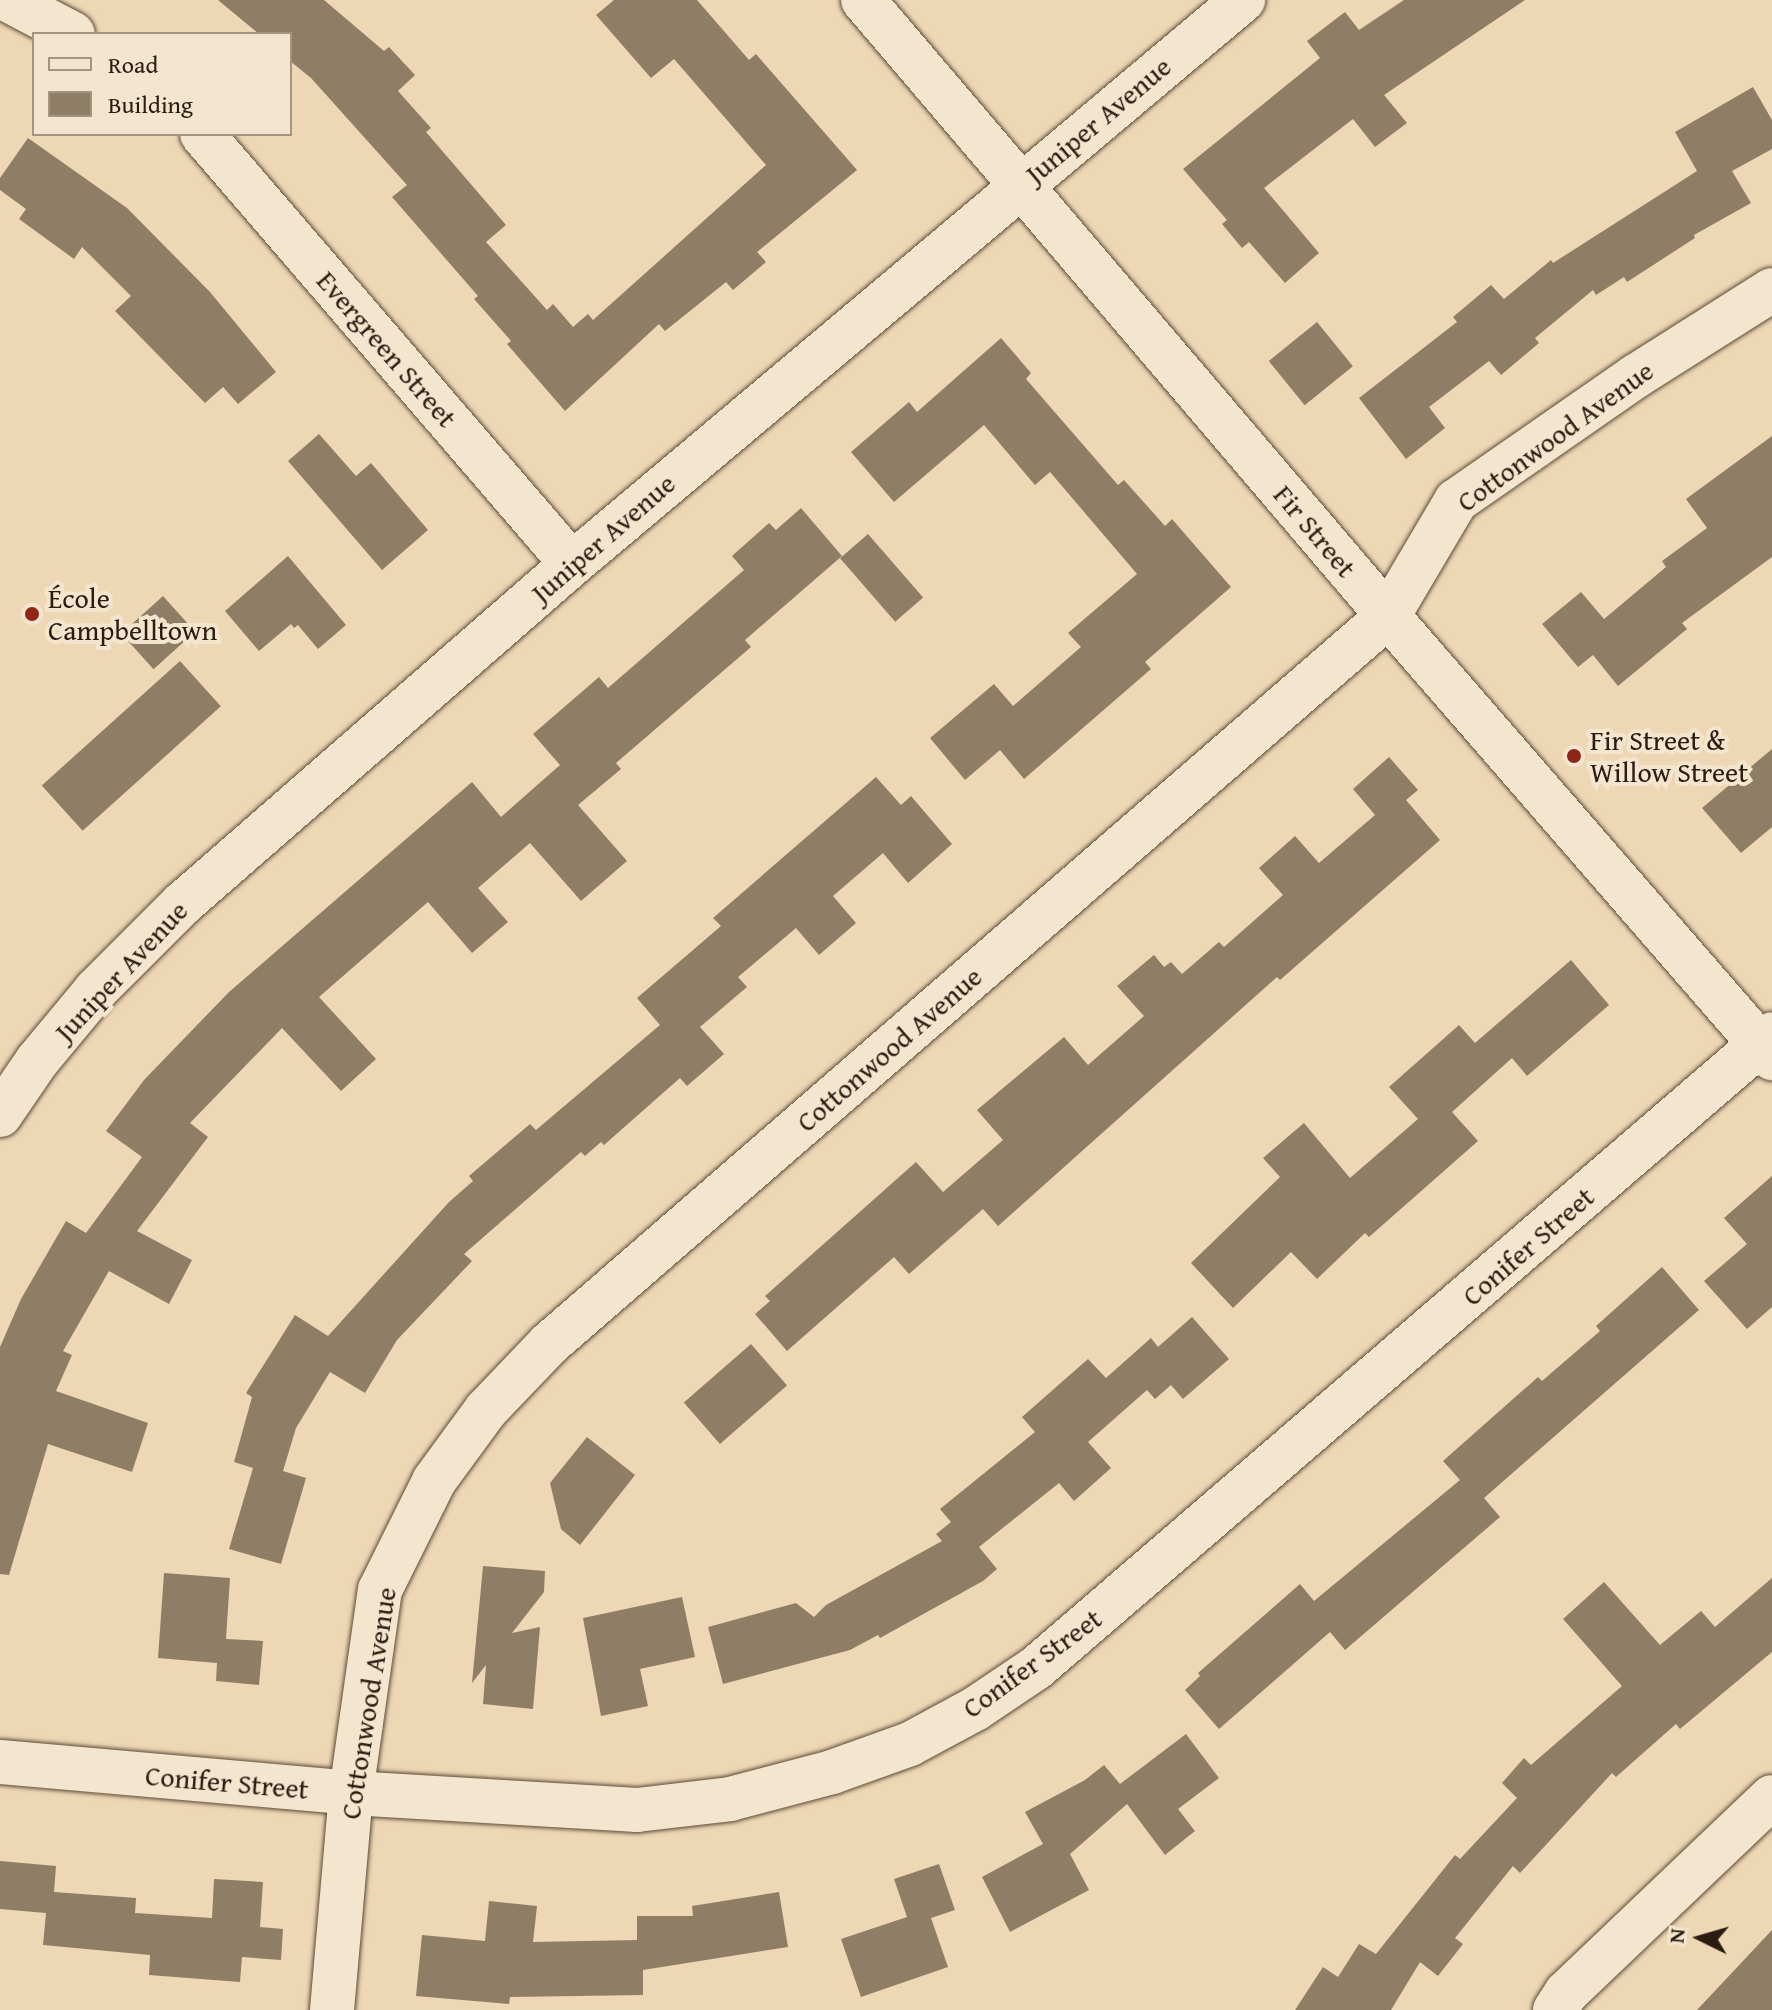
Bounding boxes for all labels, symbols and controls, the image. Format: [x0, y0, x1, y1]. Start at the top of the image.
legend [32, 32, 292, 136]
text: Road [108, 47, 158, 82]
street label: Juniper Avenue [1018, 49, 1178, 191]
text: Building [108, 87, 193, 122]
street label: Evergreen Street [310, 264, 464, 434]
street label: Cottonwood Avenue [1450, 354, 1660, 518]
street label: Juniper Avenue [524, 466, 682, 610]
street label: Fir Street [1267, 478, 1363, 584]
place label: École Campbelltown [48, 581, 217, 647]
marker: École Campbelltown [23, 605, 41, 623]
place label: Fir Street & Willow Street [1590, 723, 1748, 789]
marker: Fir Street & Willow Street [1565, 747, 1583, 765]
street label: Juniper Avenue [47, 894, 195, 1048]
street label: Cottonwood Avenue [790, 959, 988, 1139]
street label: Conifer Street [1455, 1180, 1601, 1312]
street label: Cottonwood Avenue [333, 1585, 403, 1821]
street label: Conifer Street [956, 1601, 1108, 1725]
street label: Conifer Street [144, 1758, 310, 1806]
north arrow [1660, 1898, 1740, 1978]
text: N [1660, 1927, 1693, 1945]

